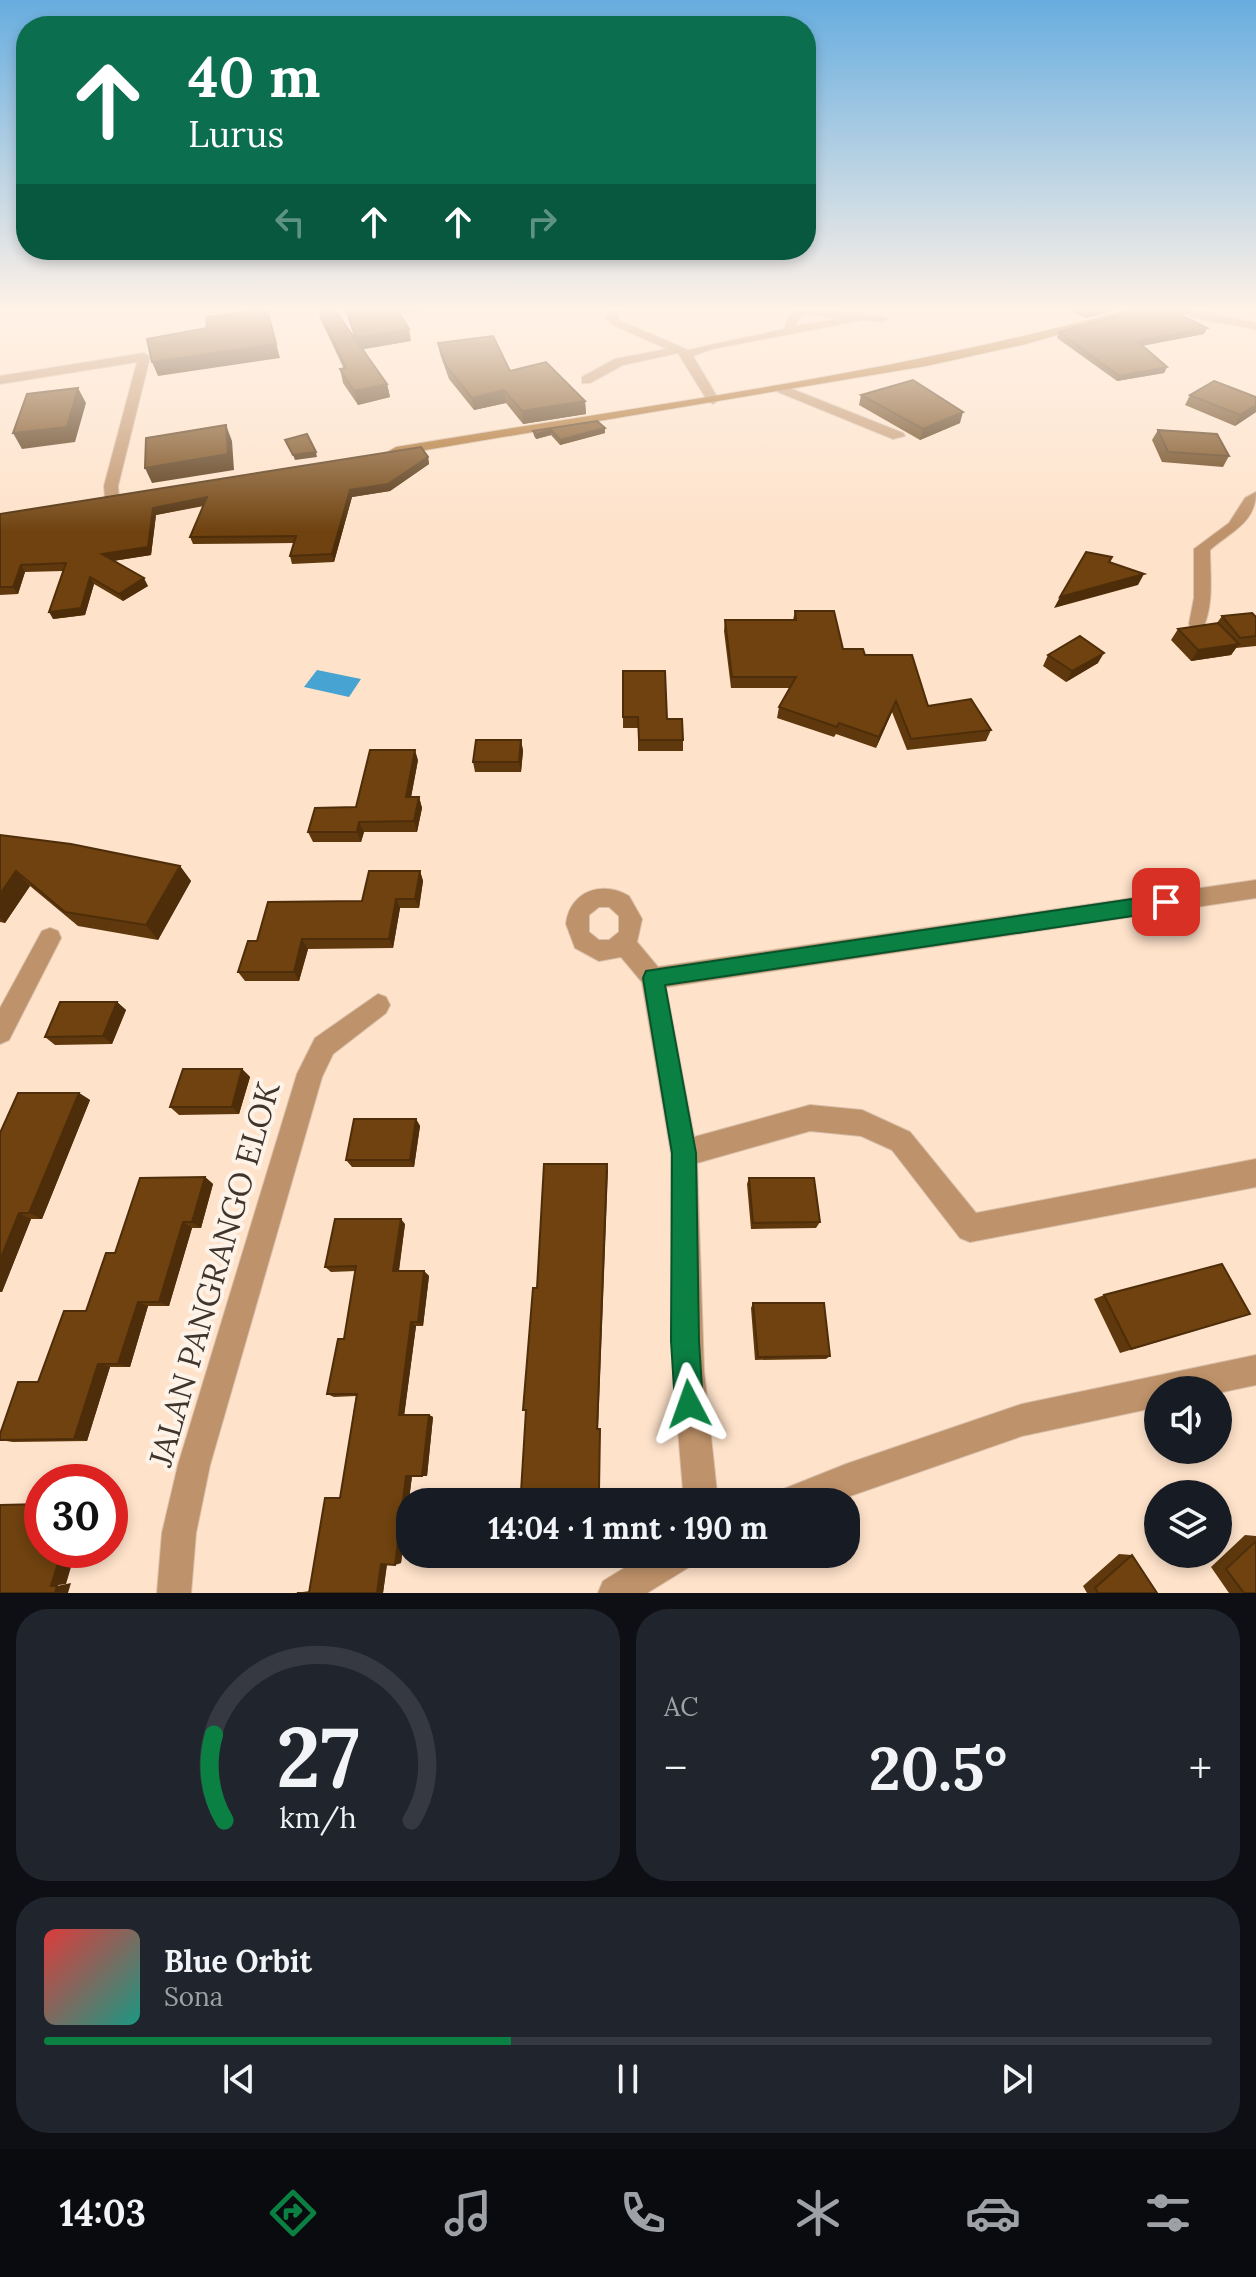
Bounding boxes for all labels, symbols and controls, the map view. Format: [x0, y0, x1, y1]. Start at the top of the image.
text: 40 m [188, 41, 321, 112]
icon: ahead [56, 48, 160, 152]
text: Lurus [188, 111, 284, 157]
icon: left [268, 200, 312, 244]
icon: ahead [352, 200, 396, 244]
icon: ahead [436, 200, 480, 244]
icon: right [520, 200, 564, 244]
pin [1132, 868, 1200, 936]
icon: arrive [1144, 880, 1188, 924]
street label: JALAN PANGRANGO ELOK [139, 1077, 289, 1472]
position arrow [647, 1362, 731, 1446]
map controls [1144, 1376, 1232, 1568]
button: sound [1144, 1376, 1232, 1464]
speed limit sign: 30 [24, 1464, 128, 1568]
button: layers [1144, 1480, 1232, 1568]
text: 14:04 · 1 mnt · 190 m [488, 1509, 768, 1547]
text: AC [664, 1690, 698, 1723]
text: 27 [276, 1703, 360, 1810]
text: 20.5° [869, 1730, 1007, 1806]
text: − [664, 1740, 687, 1796]
text: + [1189, 1740, 1212, 1796]
text: km/h [279, 1799, 357, 1836]
text: Blue Orbit [164, 1942, 312, 1980]
text: Sona [164, 1980, 223, 2013]
icon: previous [217, 2057, 261, 2101]
icon: pause [606, 2057, 650, 2101]
icon: next [995, 2057, 1039, 2101]
icon: directions [265, 2185, 321, 2241]
icon: music [440, 2185, 496, 2241]
icon: phone [615, 2185, 671, 2241]
icon: climate [790, 2185, 846, 2241]
icon: car [965, 2185, 1021, 2241]
icon: filters [1140, 2185, 1196, 2241]
text: 14:03 [60, 2190, 146, 2236]

